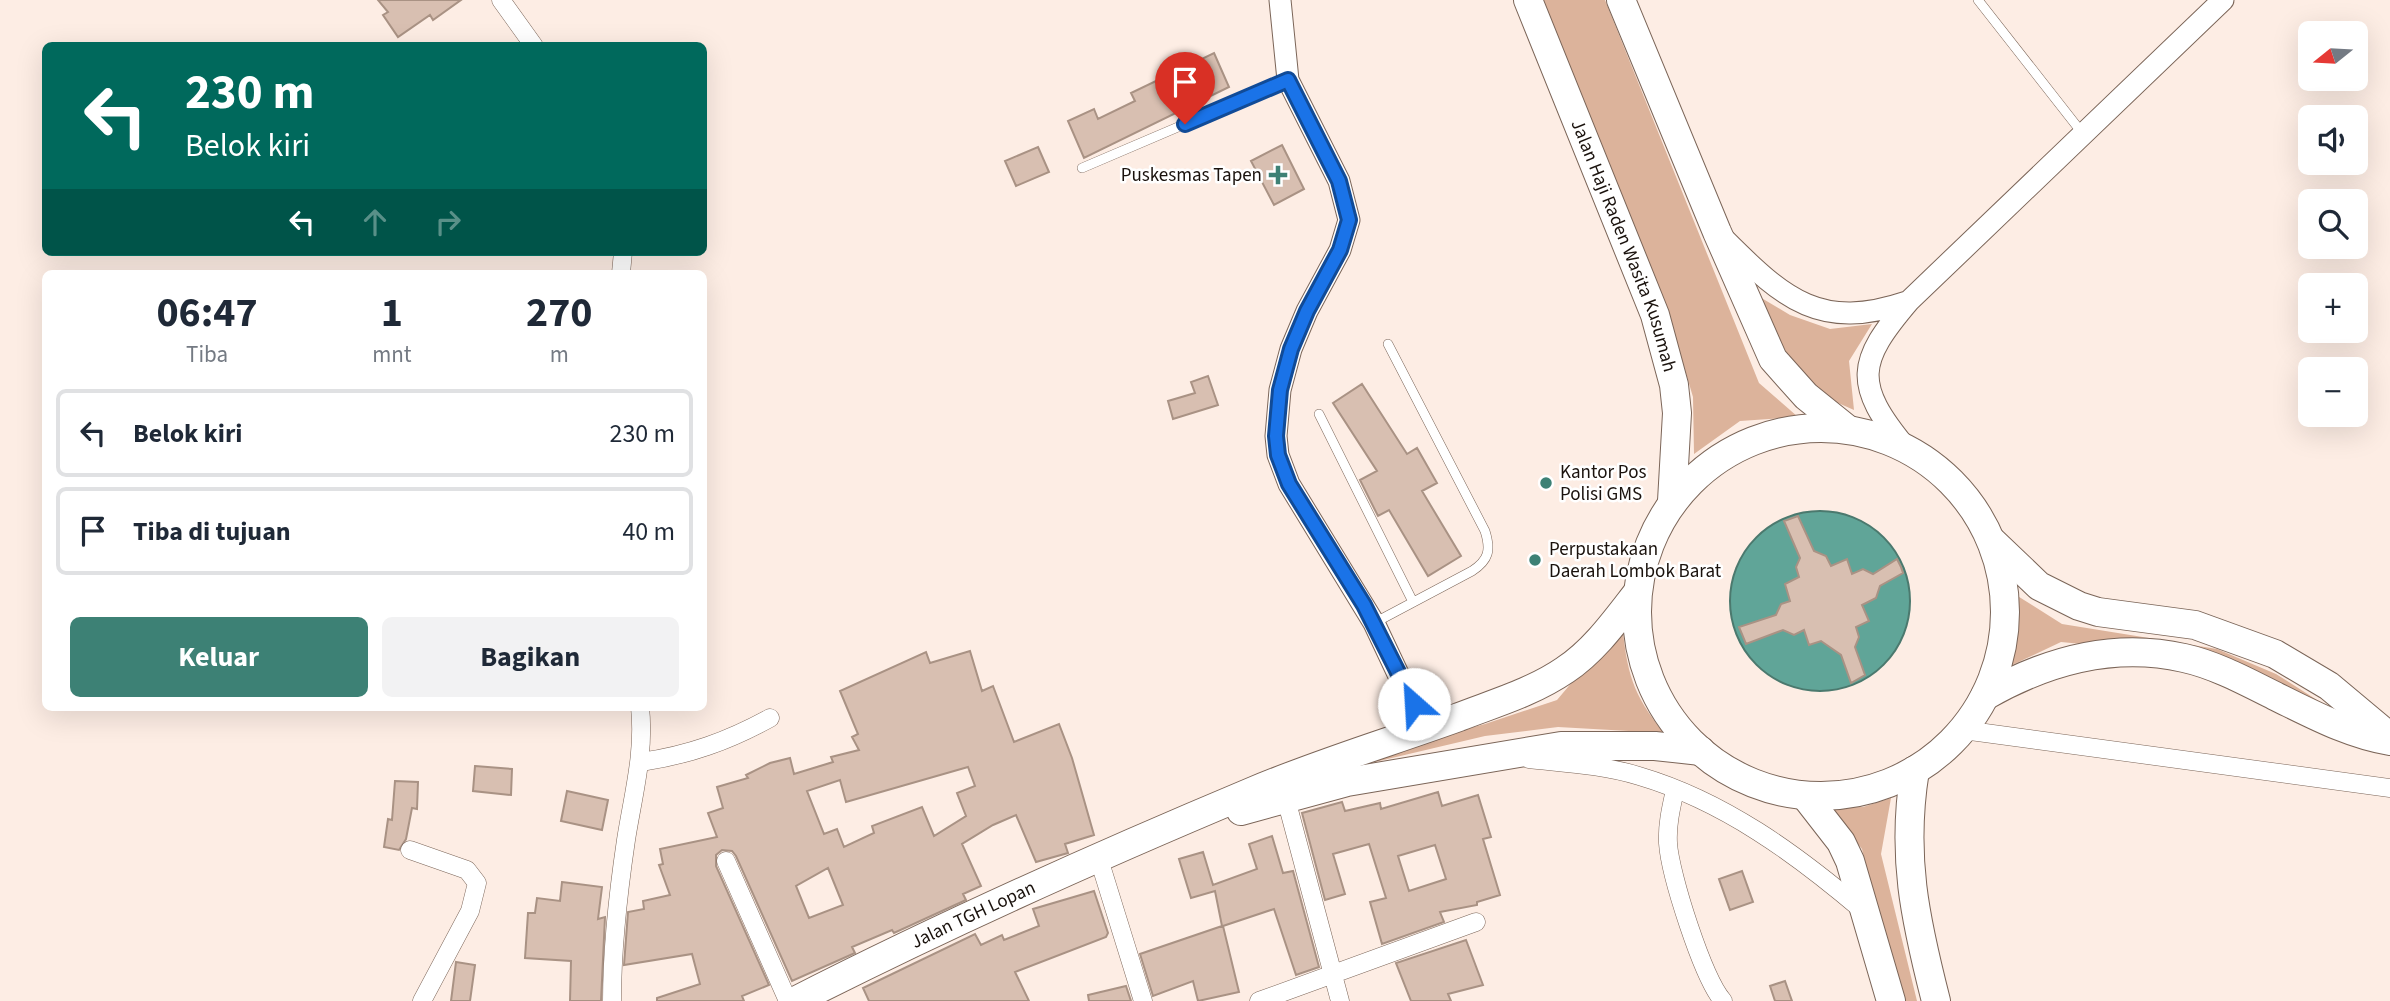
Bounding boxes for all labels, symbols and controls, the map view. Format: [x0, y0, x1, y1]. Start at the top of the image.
north arrow [2298, 21, 2368, 91]
map controls [2298, 21, 2368, 427]
pin [1155, 52, 1215, 124]
text: 230 m [185, 58, 314, 128]
icon: arrive [1166, 63, 1204, 101]
icon: left [70, 70, 161, 161]
button: sound [2298, 105, 2368, 175]
street label: Jalan Haji Raden Wasita Kusumah [1564, 115, 1683, 375]
text: Belok kiri [185, 123, 310, 169]
place label: Puskesmas Tapen [1121, 162, 1262, 189]
marker: Puskesmas Tapen [1268, 165, 1288, 185]
button: search [2298, 189, 2368, 259]
icon: left [283, 203, 321, 241]
icon: ahead [356, 203, 394, 241]
icon: right [429, 203, 467, 241]
button: + [2298, 273, 2368, 343]
text: 06:47 [156, 283, 258, 343]
text: 1 [381, 283, 403, 343]
text: 270 [526, 283, 593, 343]
text: Tiba [186, 338, 228, 371]
text: mnt [372, 338, 412, 371]
text: m [550, 338, 569, 371]
button: − [2298, 357, 2368, 427]
icon: left [74, 414, 112, 452]
text: Belok kiri [133, 415, 242, 452]
text: 230 m [609, 415, 675, 452]
place label: Kantor Pos Polisi GMS [1560, 459, 1646, 508]
marker: Kantor Pos Polisi GMS [1538, 475, 1554, 491]
icon: arrive [74, 512, 112, 550]
text: Tiba di tujuan [133, 513, 291, 550]
text: 40 m [622, 513, 675, 550]
place label: Perpustakaan Daerah Lombok Barat [1549, 536, 1722, 585]
marker: Perpustakaan Daerah Lombok Barat [1527, 552, 1543, 568]
button: Keluar [70, 617, 368, 697]
button: Bagikan [382, 617, 679, 697]
position arrow [1377, 667, 1451, 741]
street label: Jalan TGH Lopan [906, 874, 1040, 955]

